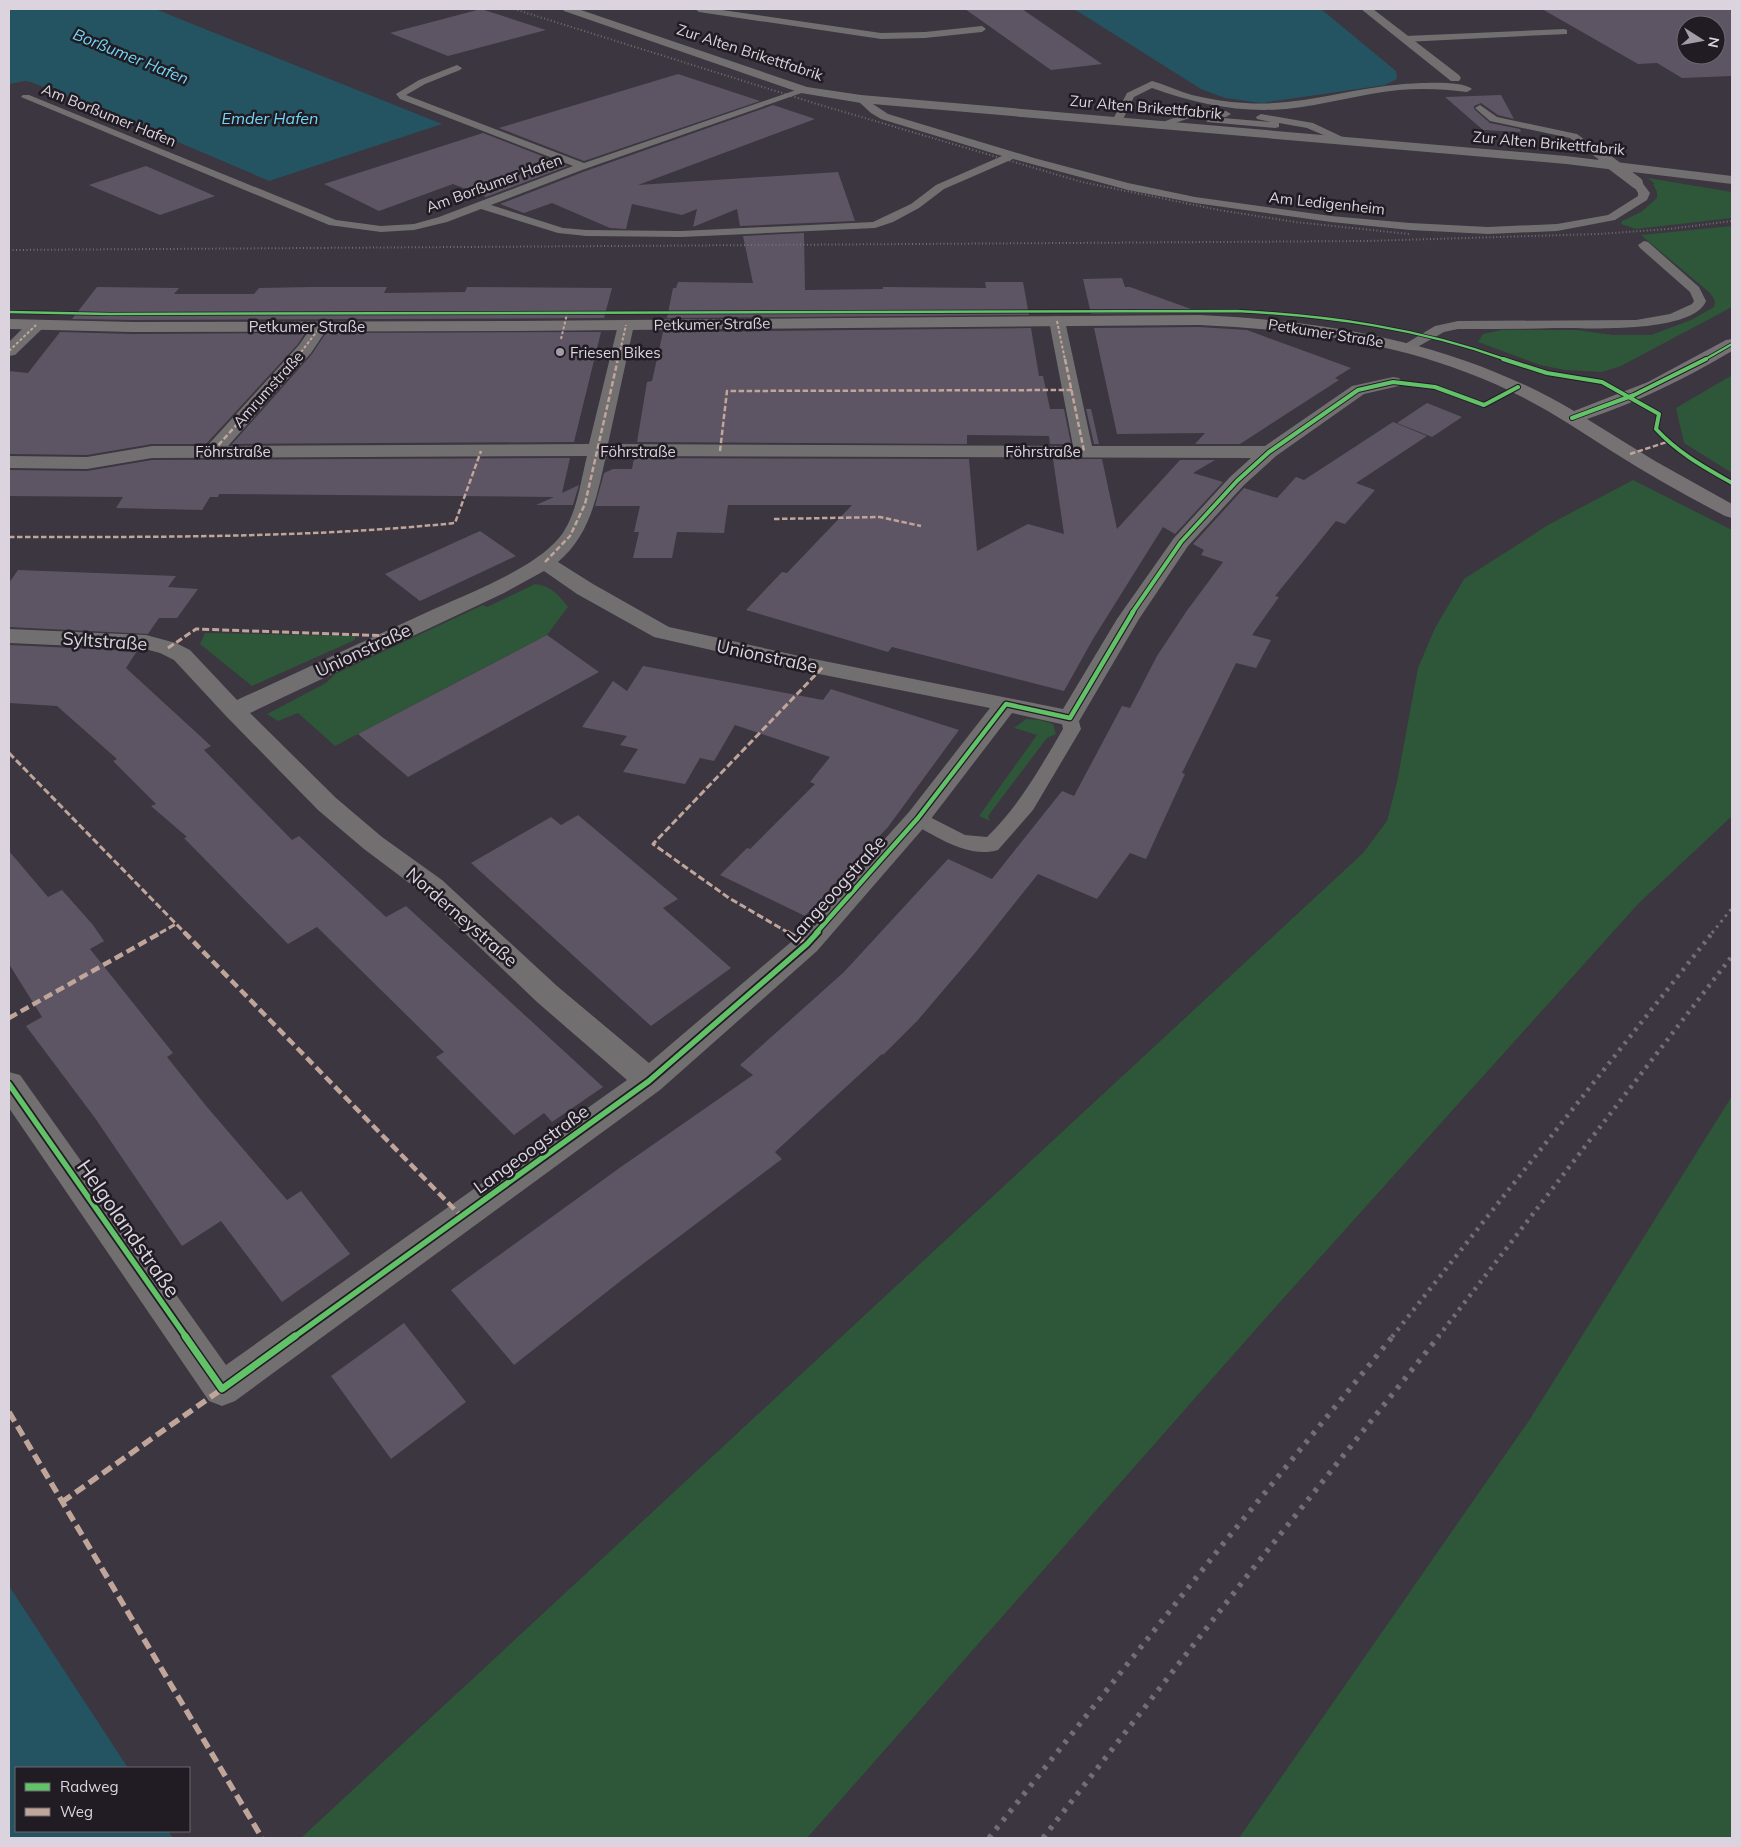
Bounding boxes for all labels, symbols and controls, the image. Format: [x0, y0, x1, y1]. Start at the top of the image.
north arrow [1676, 15, 1726, 65]
street label: Zur Alten Brikettfabrik [675, 19, 826, 85]
water label: Borßumer Hafen [70, 24, 192, 88]
text: N [1704, 36, 1724, 49]
street label: Am Borßumer Hafen [39, 79, 179, 151]
street label: Zur Alten Brikettfabrik [1069, 91, 1223, 123]
water label: Emder Hafen [222, 108, 318, 128]
street label: Zur Alten Brikettfabrik [1472, 127, 1626, 159]
street label: Am Borßumer Hafen [423, 150, 565, 216]
street label: Am Ledigenheim [1268, 187, 1386, 219]
street label: Petkumer Straße [654, 313, 770, 335]
street label: Petkumer Straße [1267, 315, 1385, 351]
street label: Petkumer Straße [249, 317, 365, 336]
place label: Friesen Bikes [570, 343, 661, 362]
marker: Friesen Bikes [554, 346, 566, 358]
street label: Amrumstraße [229, 347, 307, 431]
street label: Föhrstraße [195, 442, 271, 461]
street label: Föhrstraße [600, 442, 676, 461]
street label: Föhrstraße [1005, 442, 1081, 461]
street label: Unionstraße [312, 618, 414, 682]
street label: Syltstraße [62, 627, 148, 655]
street label: Unionstraße [715, 634, 819, 678]
street label: Langeoogstraße [782, 830, 890, 948]
street label: Norderneystraße [401, 862, 523, 972]
street label: Langeoogstraße [469, 1099, 593, 1199]
street label: Helgolandstraße [72, 1154, 186, 1302]
legend [15, 1767, 190, 1832]
text: Radweg [60, 1777, 118, 1796]
text: Weg [60, 1802, 93, 1821]

